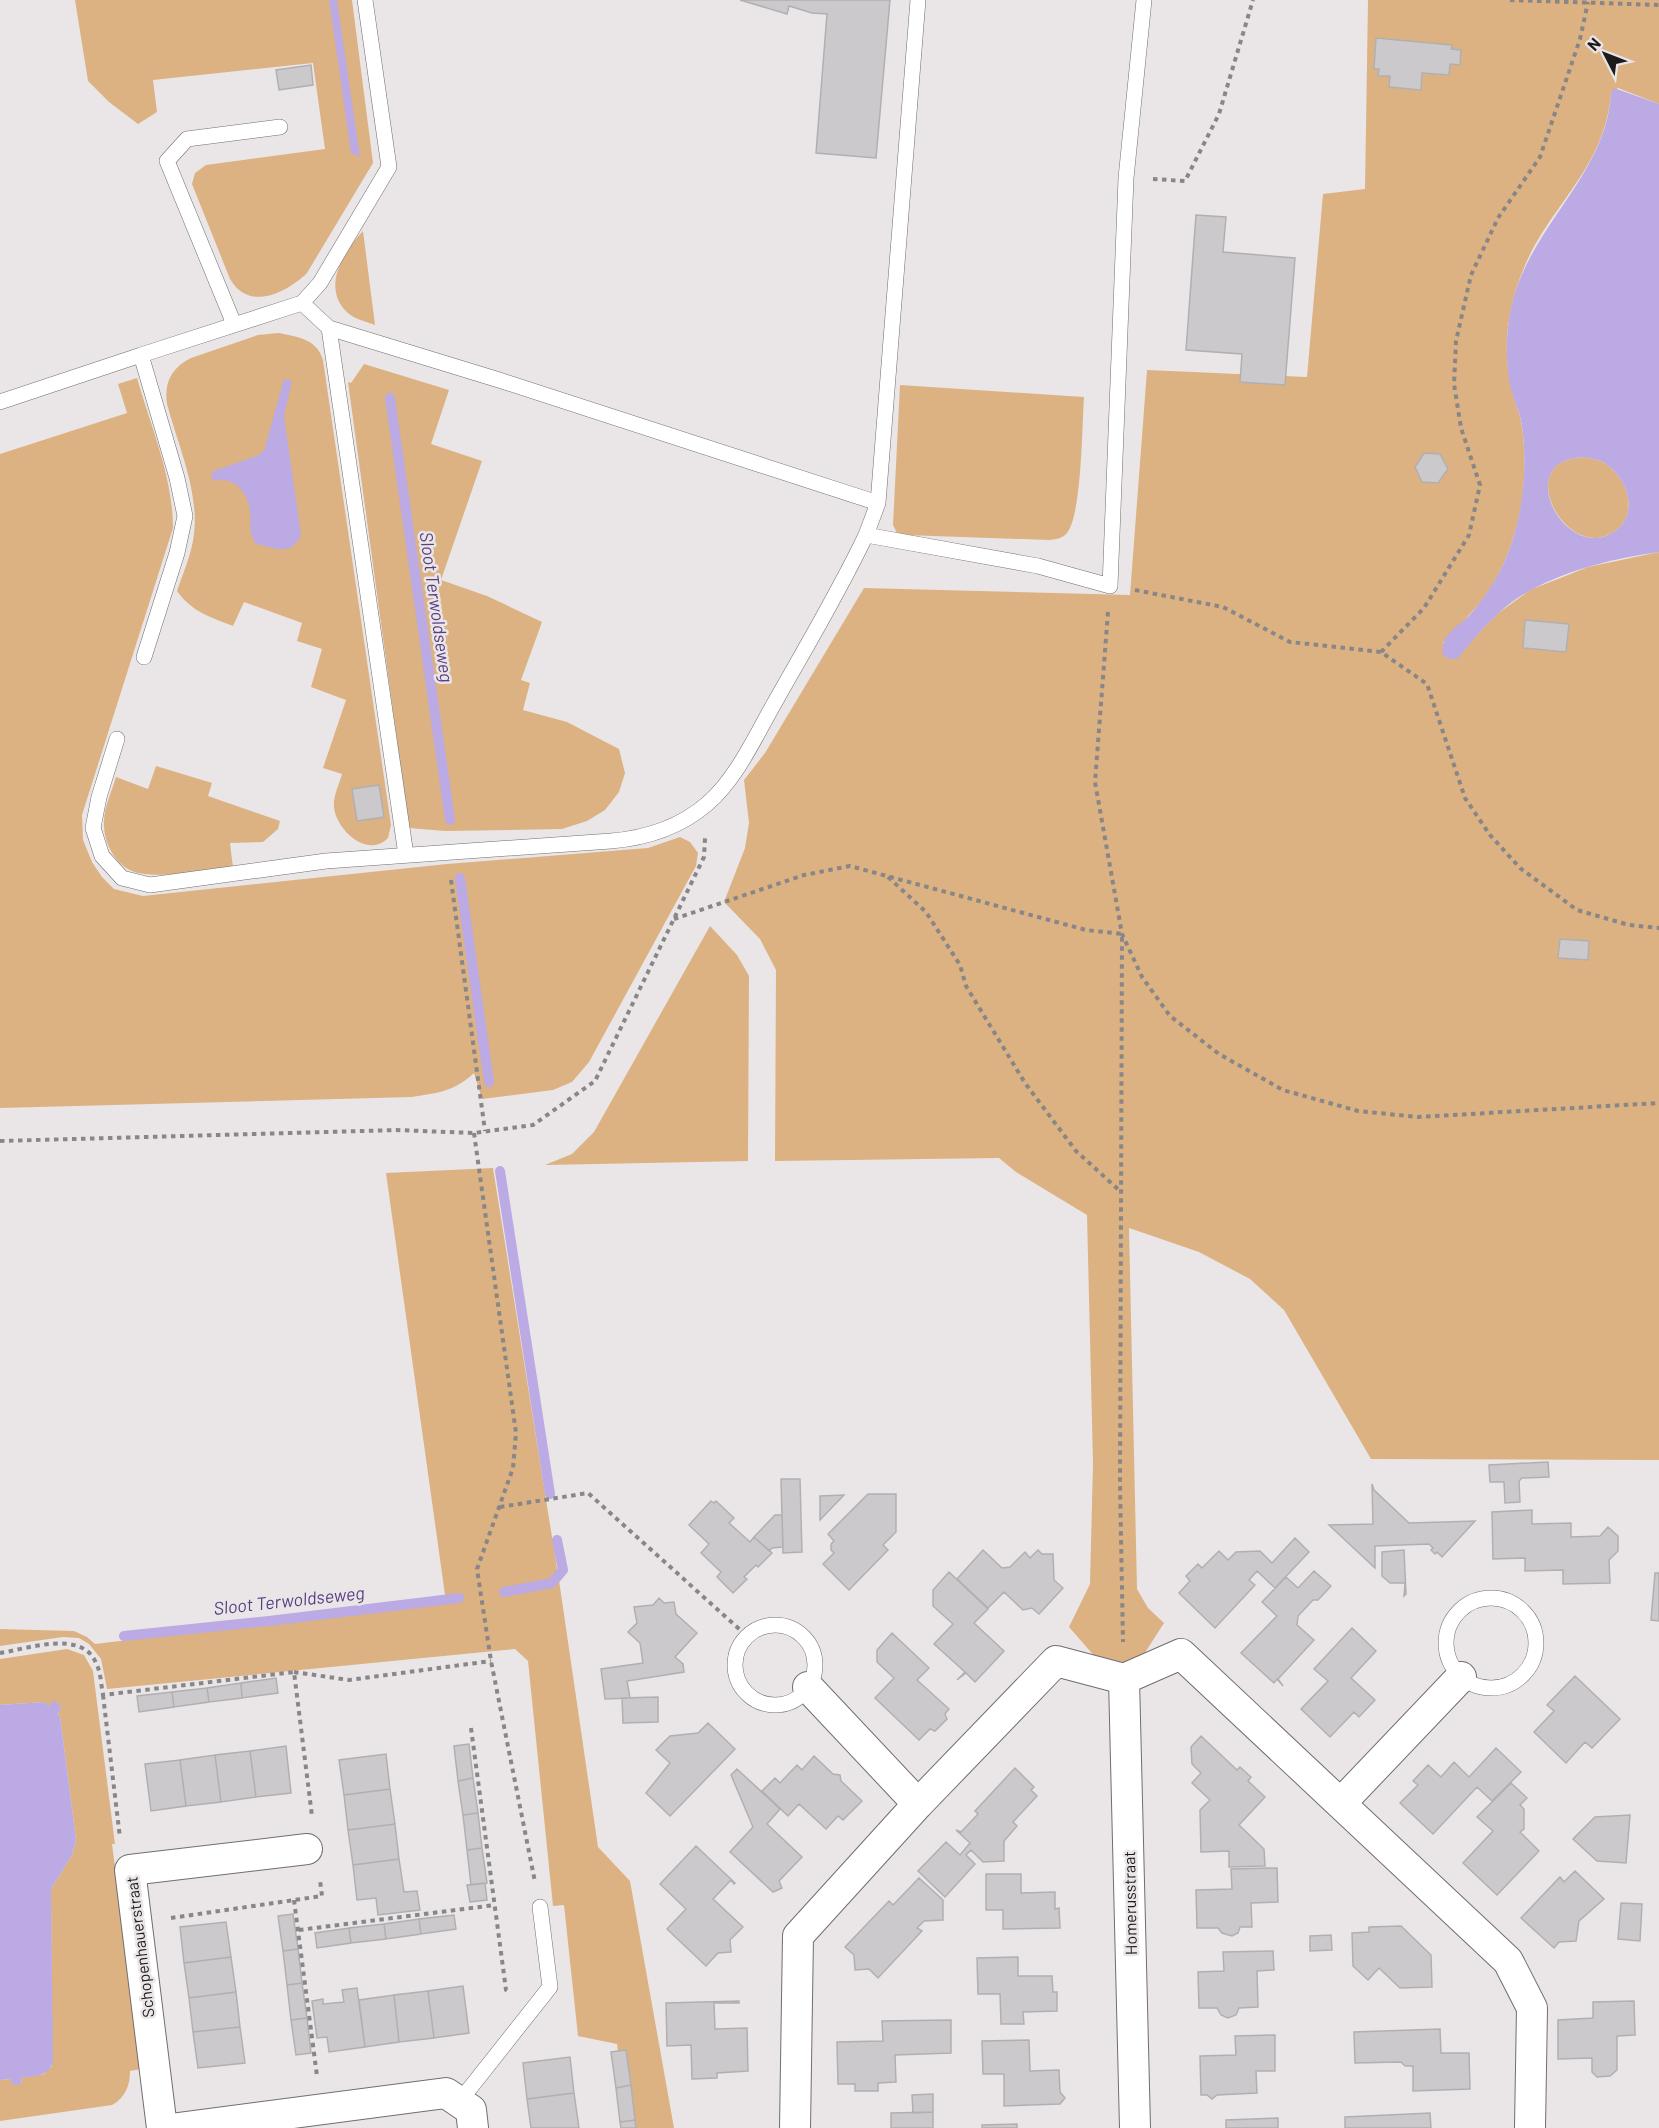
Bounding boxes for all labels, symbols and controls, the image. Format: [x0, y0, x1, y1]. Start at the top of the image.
north arrow [1575, 24, 1635, 84]
text: N [1583, 33, 1604, 54]
water label: Sloot Terwoldseweg [416, 530, 458, 683]
water label: Sloot Terwoldseweg [212, 1581, 365, 1619]
street label: Homerusstraat [1119, 1851, 1140, 1955]
street label: Schopenhauerstraat [121, 1876, 158, 2019]

